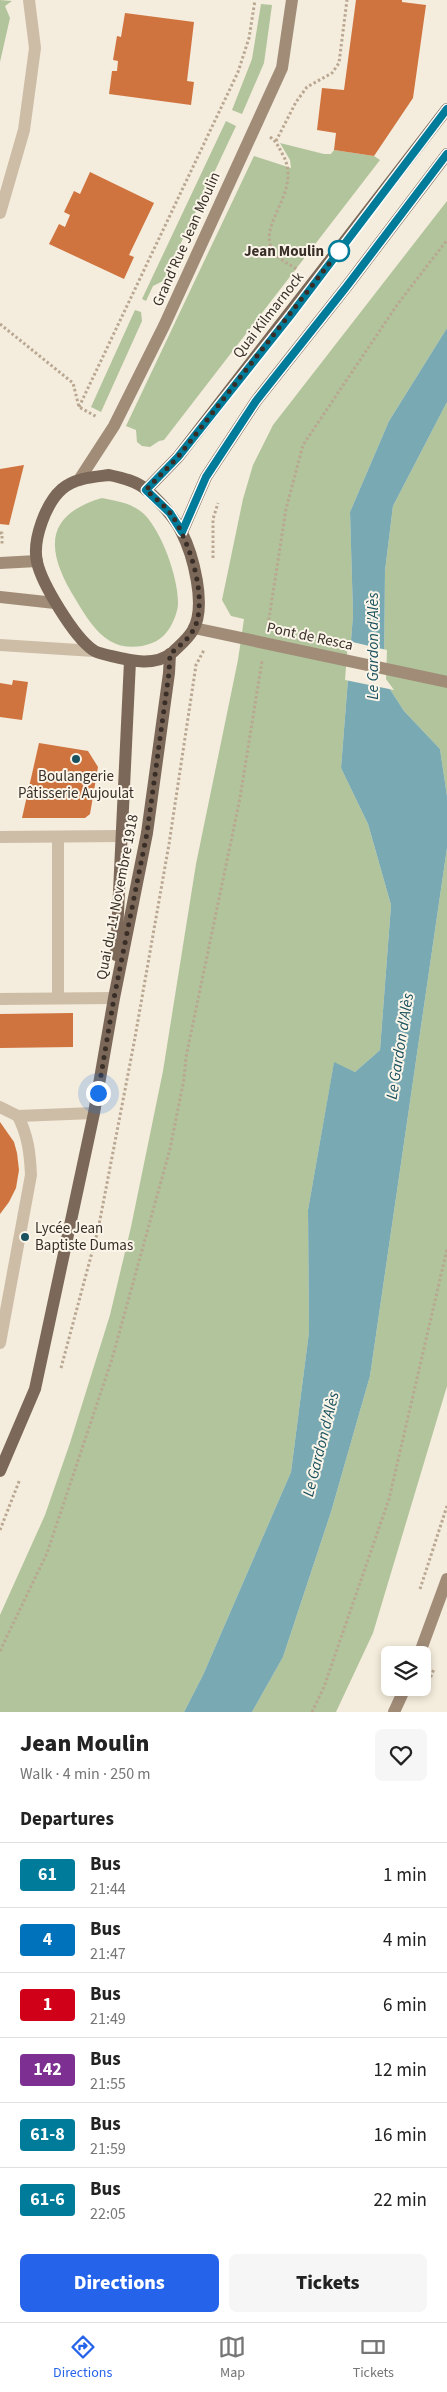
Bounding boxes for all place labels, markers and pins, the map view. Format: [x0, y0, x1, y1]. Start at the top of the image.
marker: Jean Moulin [328, 240, 350, 262]
place label: Jean Moulin [244, 241, 324, 262]
marker: Boulangerie Pâtisserie Aujoulat [70, 753, 82, 765]
place label: Boulangerie Pâtisserie Aujoulat [18, 766, 134, 804]
place label: Lycée Jean Baptiste Dumas [35, 1218, 133, 1256]
marker: Lycée Jean Baptiste Dumas [19, 1231, 31, 1243]

